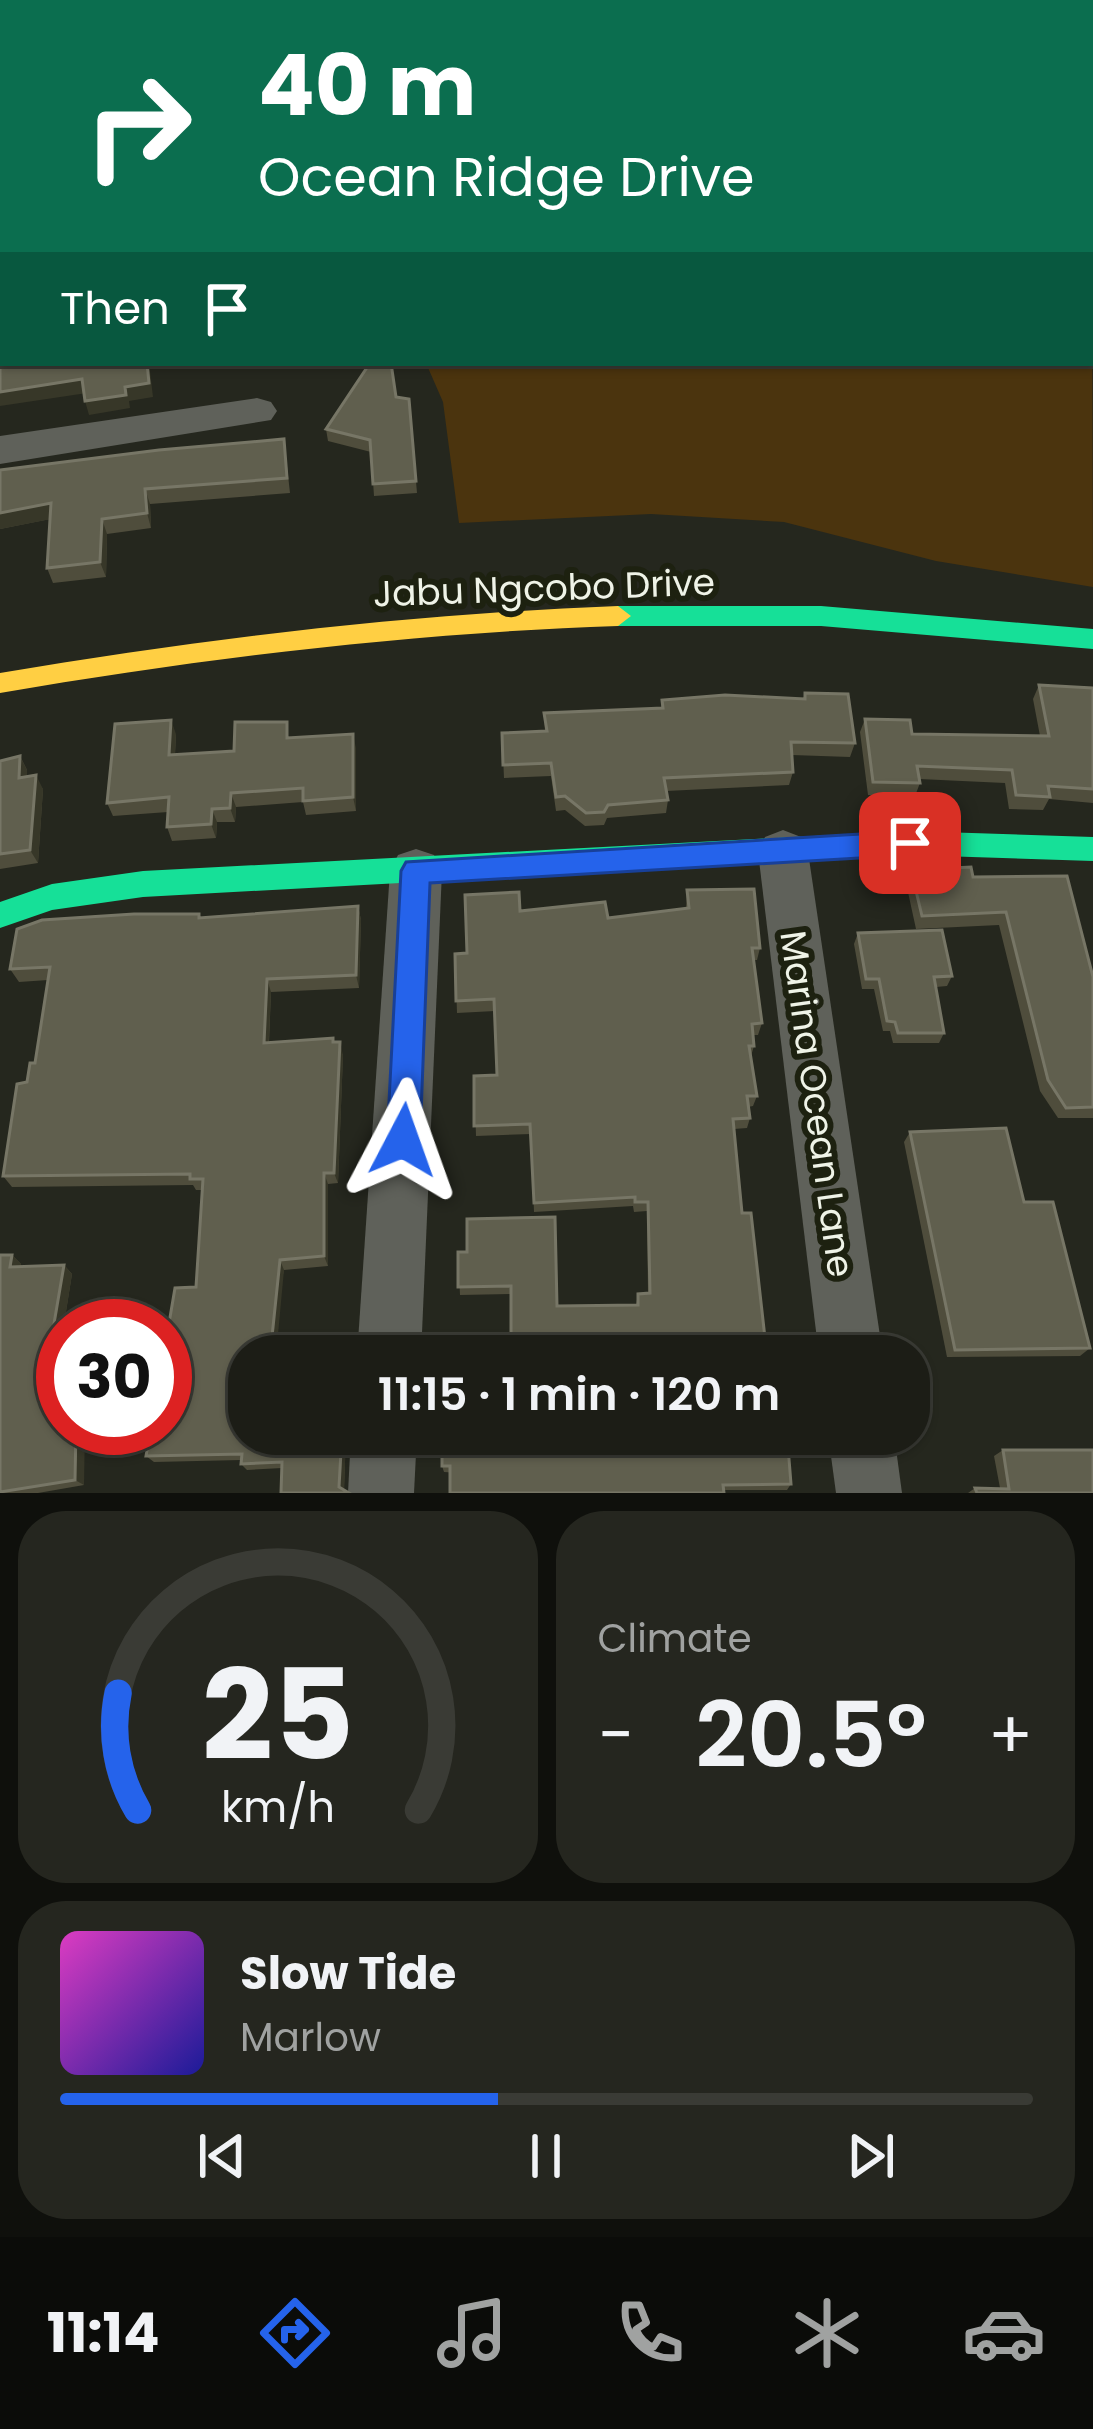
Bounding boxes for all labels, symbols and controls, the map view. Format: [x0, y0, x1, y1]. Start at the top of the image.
text: 40 m [258, 27, 476, 144]
icon: right [60, 48, 216, 204]
text: Ocean Ridge Drive [258, 139, 755, 215]
icon: arrive [194, 276, 260, 342]
text: Then [60, 277, 170, 340]
street label: Jabu Ngcobo Drive [372, 557, 716, 619]
pin [859, 792, 961, 894]
icon: arrive [877, 810, 943, 876]
street label: Marina Ocean Lane [767, 927, 867, 1281]
position arrow [340, 1077, 466, 1203]
speed limit sign: 30 [36, 1299, 192, 1455]
text: 11:15 · 1 min · 120 m [378, 1363, 780, 1426]
text: Climate [598, 1611, 752, 1666]
text: 25 [202, 1628, 354, 1803]
text: 20.5° [695, 1672, 926, 1799]
text: − [598, 1689, 634, 1781]
text: + [988, 1689, 1033, 1781]
text: km/h [221, 1777, 335, 1837]
text: Slow Tide [240, 1942, 456, 2005]
text: Marlow [240, 2010, 381, 2065]
icon: previous [189, 2123, 255, 2189]
icon: pause [513, 2123, 579, 2189]
icon: next [838, 2123, 904, 2189]
icon: directions [253, 2291, 337, 2375]
icon: music [430, 2291, 514, 2375]
icon: phone [608, 2291, 692, 2375]
icon: climate [785, 2291, 869, 2375]
icon: car [962, 2291, 1046, 2375]
text: 11:14 [47, 2295, 159, 2371]

